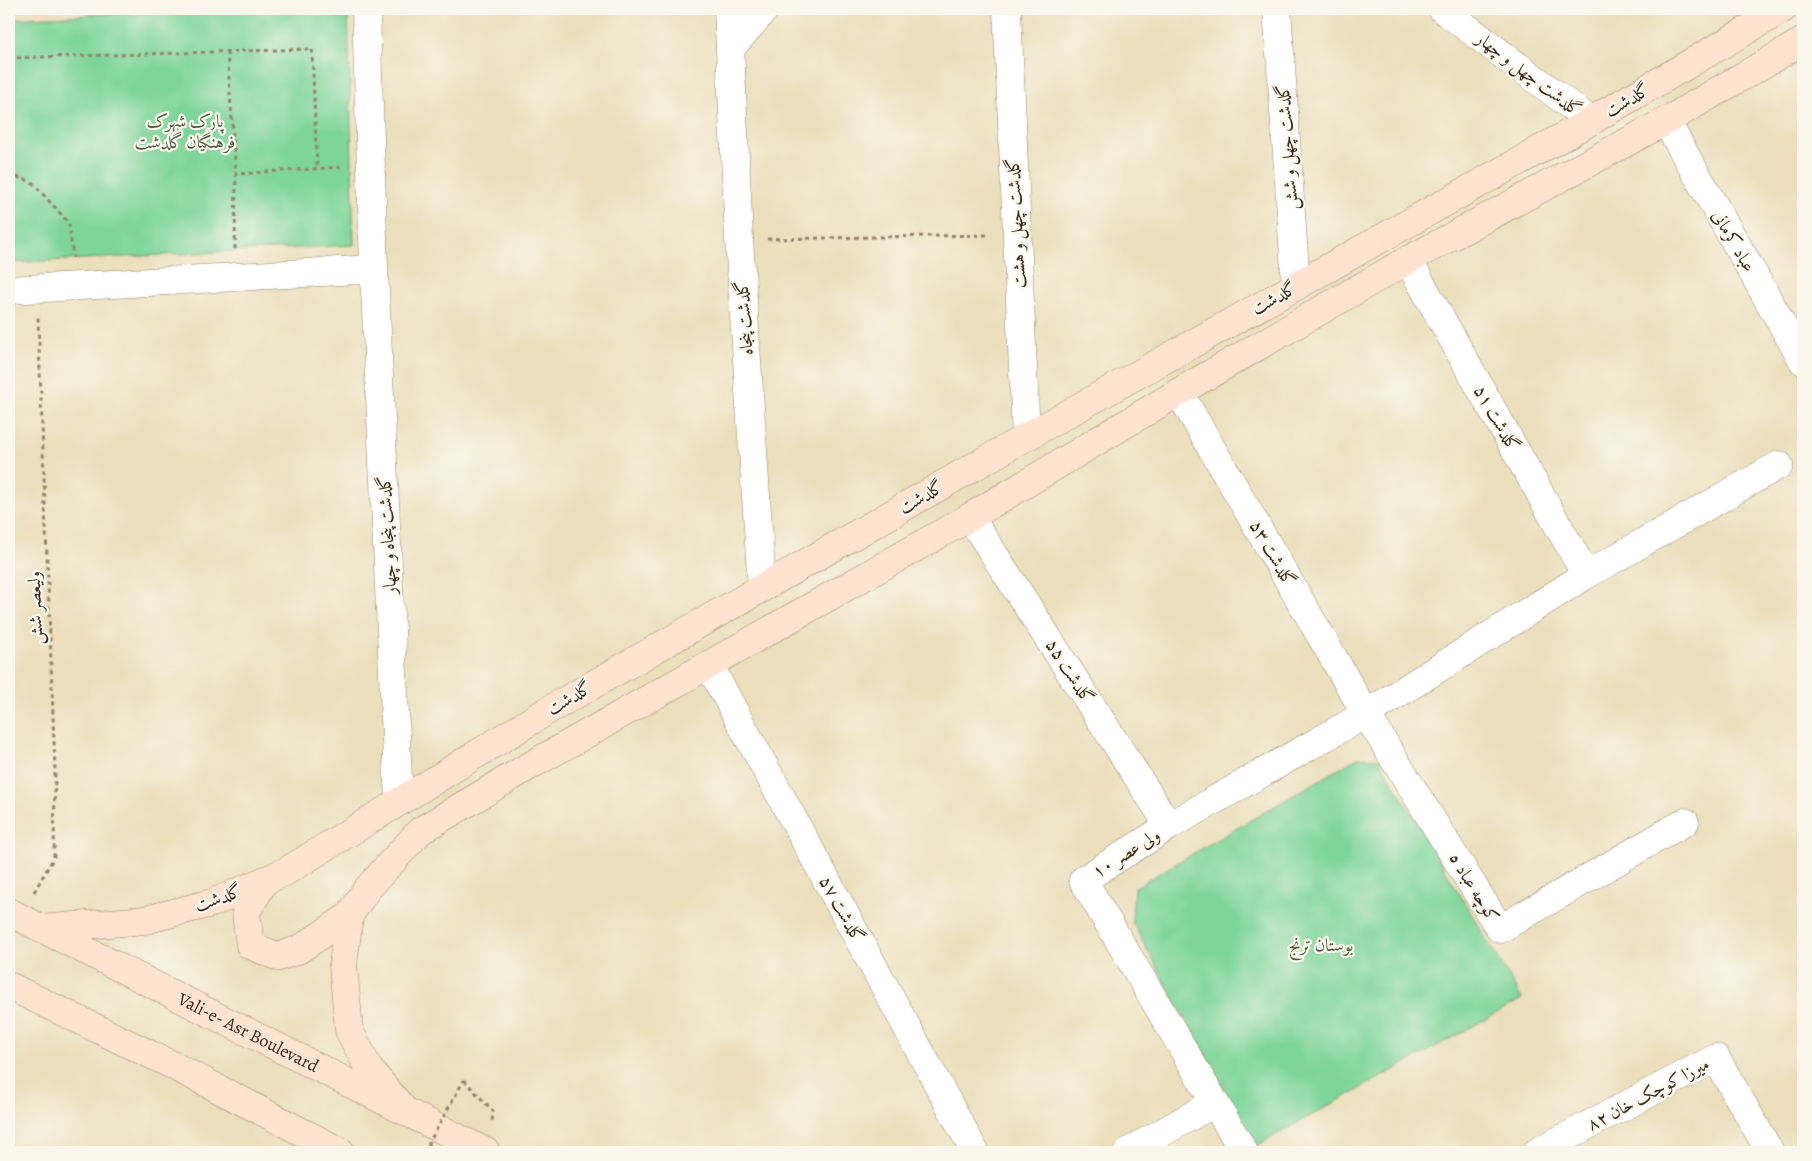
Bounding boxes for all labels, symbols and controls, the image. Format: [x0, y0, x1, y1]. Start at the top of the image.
street label: گلدشت چهل و چهار [1469, 25, 1587, 122]
street label: گلدشت [1600, 78, 1654, 122]
street label: گلدشت چهل و شش [1271, 83, 1304, 211]
park label: پارک شهرک فرهنگیان گلدشت [135, 109, 235, 154]
street label: گلدشت چهل و هشت [1001, 157, 1032, 289]
street label: عباد کرمانی [1707, 205, 1761, 277]
street label: گلدشت [1247, 276, 1301, 320]
street label: گلدشت پنجاه [729, 280, 759, 356]
street label: گلدشت ۵۱ [1468, 380, 1526, 456]
street label: گلدشت پنجاه و چهار [372, 475, 402, 597]
street label: گلدشت [894, 475, 948, 519]
street label: گلدشت ۵۳ [1244, 515, 1302, 591]
street label: ولیعصر شش [22, 571, 48, 645]
street label: گلدشت ۵۵ [1040, 634, 1100, 708]
street label: گلدشت [542, 676, 596, 720]
street label: ولی عصر ۱۰ [1087, 823, 1165, 883]
street label: كوچه عباد ٥ [1442, 847, 1505, 927]
street label: گلدشت ۵۷ [814, 871, 870, 947]
street label: گلدشت [191, 879, 245, 917]
park label: بوستان ترنج [1289, 933, 1353, 961]
street label: Vali-e- Asr Boulevard [173, 986, 323, 1078]
street label: میرزا کوچک خان ۸۲ [1583, 1052, 1713, 1136]

